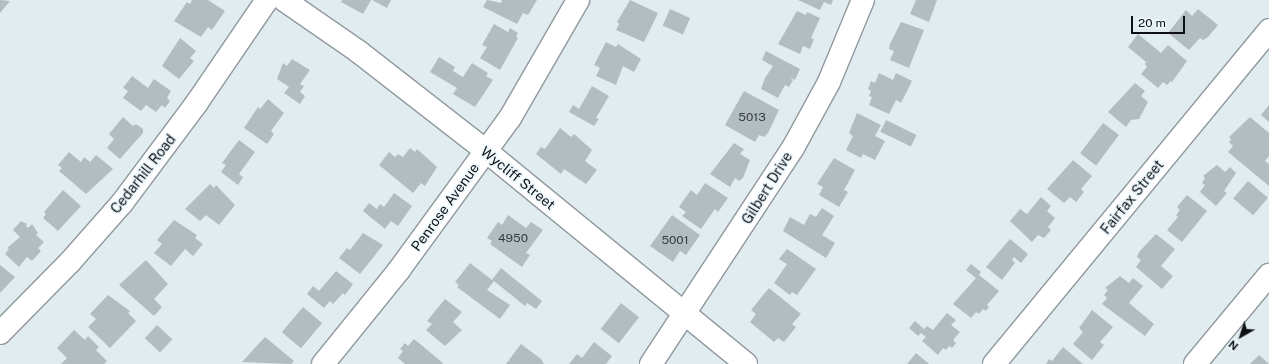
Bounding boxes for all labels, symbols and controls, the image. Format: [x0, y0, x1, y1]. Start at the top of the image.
scale bar [1133, 8, 1187, 34]
text: 20 m [1138, 16, 1166, 30]
house number: 5013 [738, 111, 766, 125]
street label: Cedarhill Road [107, 131, 179, 217]
street label: Wycliff Street [477, 143, 559, 213]
street label: Gilbert Drive [738, 149, 796, 227]
street label: Fairfax Street [1097, 157, 1167, 237]
street label: Penrose Avenue [407, 160, 483, 254]
house number: 4950 [498, 232, 528, 246]
house number: 5001 [661, 234, 689, 248]
north arrow [1221, 316, 1261, 356]
text: N [1226, 338, 1241, 353]

